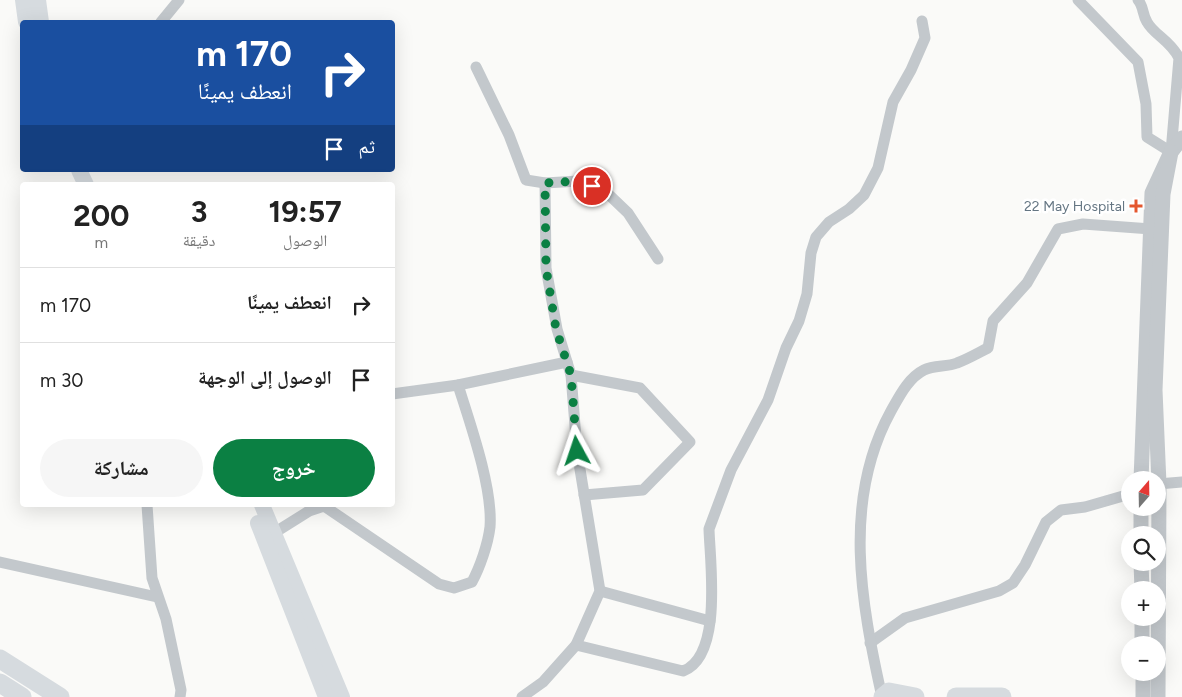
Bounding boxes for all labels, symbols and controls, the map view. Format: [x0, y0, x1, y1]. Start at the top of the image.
text: 170 m [196, 33, 292, 75]
icon: right [310, 40, 375, 105]
text: انعطف يمينًا [198, 78, 292, 105]
icon: arrive [320, 135, 348, 163]
text: ثم [358, 135, 375, 158]
pin [571, 165, 613, 207]
icon: arrive [578, 172, 606, 200]
text: 3 [191, 193, 207, 230]
text: 19:57 [269, 193, 342, 230]
text: 200 [73, 197, 130, 234]
place label: 22 May Hospital [1024, 198, 1125, 215]
marker: 22 May Hospital [1129, 199, 1143, 213]
text: دقيقة [183, 231, 215, 250]
text: الوصول [283, 231, 327, 250]
text: m [95, 233, 108, 252]
text: انعطف يمينًا [247, 291, 332, 314]
icon: right [347, 291, 375, 319]
text: 170 m [40, 294, 91, 317]
text: الوصول إلى الوجهة [198, 366, 332, 389]
icon: arrive [347, 366, 375, 394]
text: 30 m [40, 369, 83, 392]
position arrow [550, 424, 602, 476]
button: مشاركة [40, 439, 203, 497]
button: خروج [213, 439, 375, 497]
north arrow [1121, 471, 1166, 516]
map controls [1121, 471, 1166, 681]
button: search [1121, 526, 1166, 571]
button: + [1121, 581, 1166, 626]
button: − [1121, 636, 1166, 681]

